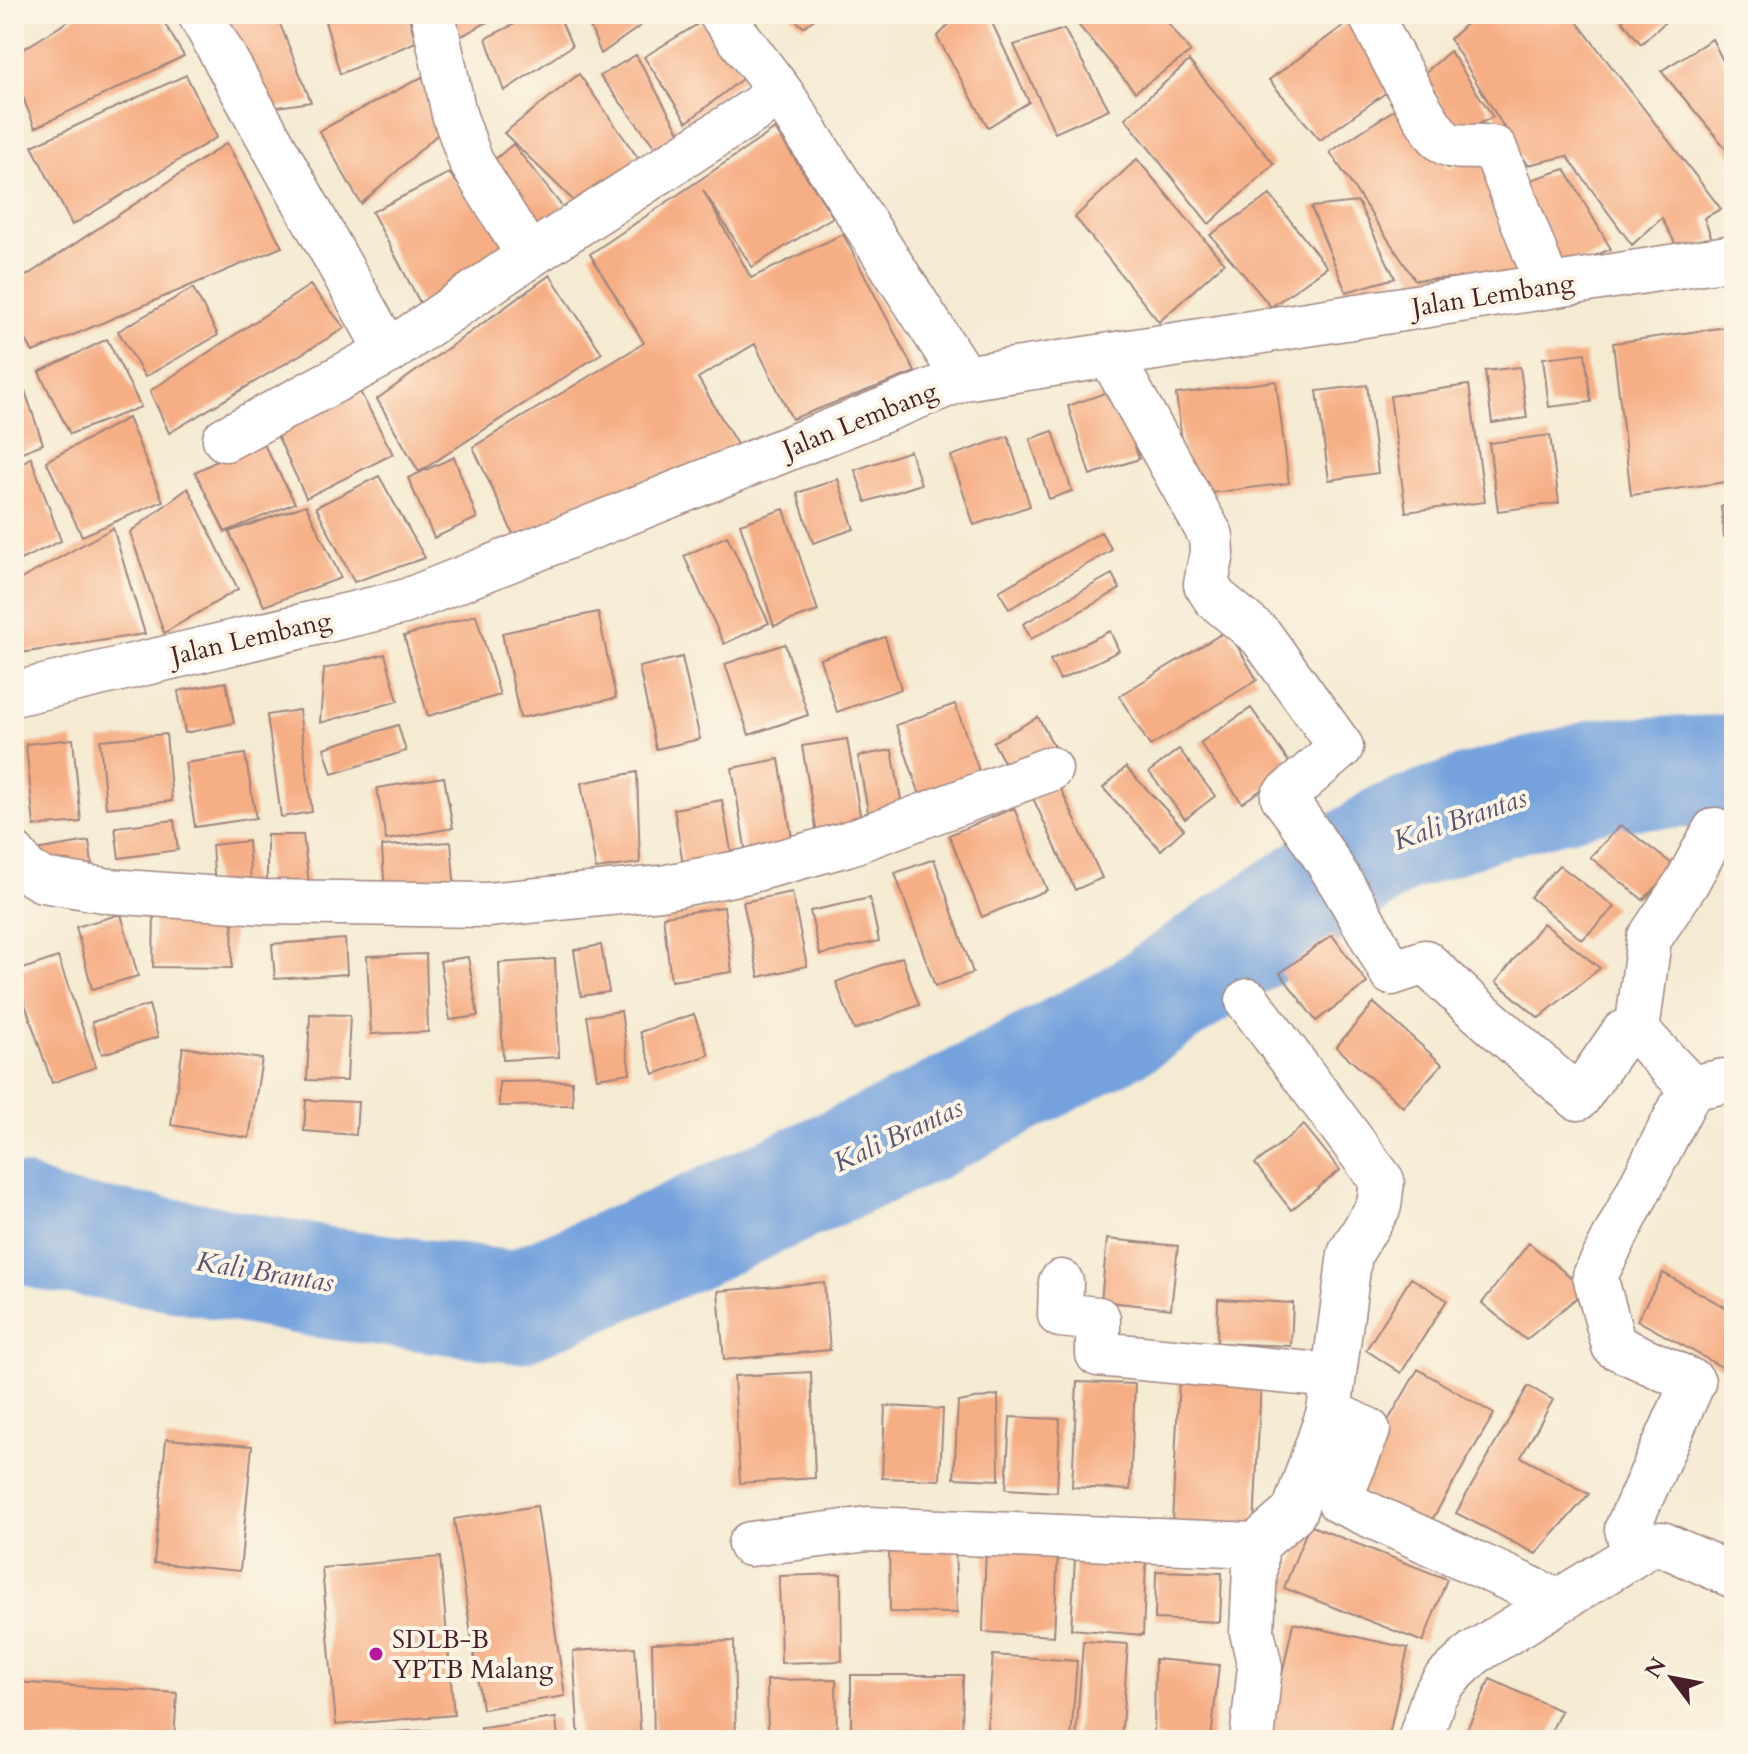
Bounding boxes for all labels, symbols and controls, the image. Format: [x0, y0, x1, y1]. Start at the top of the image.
street label: Jalan Lembang [1405, 265, 1577, 326]
street label: Jalan Lembang [774, 373, 943, 468]
street label: Jalan Lembang [163, 602, 335, 674]
water label: Kali Brantas [1388, 778, 1532, 860]
water label: Kali Brantas [827, 1088, 969, 1182]
water label: Kali Brantas [193, 1242, 337, 1302]
place label: SDLB-B YPTB Malang [392, 1622, 554, 1687]
north arrow [1632, 1638, 1712, 1718]
marker: SDLB-B YPTB Malang [367, 1645, 385, 1663]
text: N [1638, 1652, 1674, 1684]

